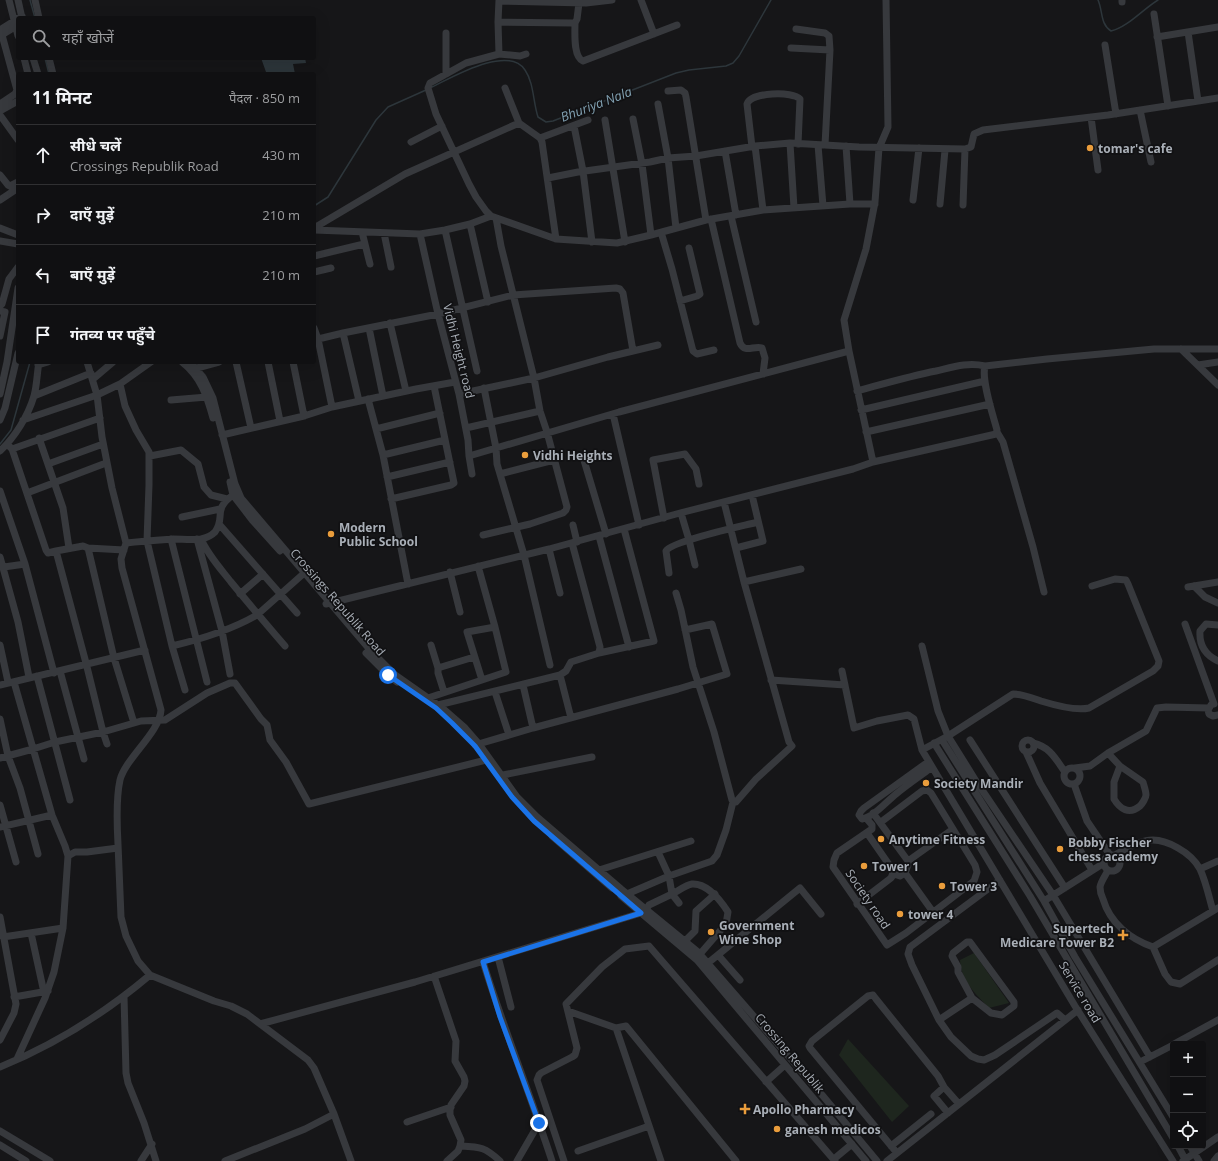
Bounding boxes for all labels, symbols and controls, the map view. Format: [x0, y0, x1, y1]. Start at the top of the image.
search box [16, 16, 316, 60]
icon: search [30, 27, 52, 49]
text: यहाँ खोजें [62, 27, 114, 47]
water label: Bhuriya Nala [558, 82, 635, 126]
text: 11 मिनट [32, 86, 92, 109]
text: पैदल · 850 m [229, 89, 300, 107]
text: सीधे चलें [70, 135, 121, 155]
place label: tomar's cafe [1098, 140, 1173, 157]
marker: tomar's cafe [1085, 143, 1095, 153]
icon: ahead [32, 144, 54, 166]
text: 430 m [262, 146, 300, 164]
text: Crossings Republik Road [70, 157, 219, 175]
icon: right [32, 204, 54, 226]
text: दाएँ मुड़ें [70, 204, 114, 224]
text: 210 m [262, 206, 300, 224]
icon: left [32, 264, 54, 286]
text: बाएँ मुड़ें [70, 264, 115, 284]
text: 210 m [262, 266, 300, 284]
street label: Vidhi Height road [439, 302, 479, 400]
icon: arrive [32, 324, 54, 346]
text: गंतव्य पर पहुँचे [70, 324, 155, 344]
place label: Vidhi Heights [533, 447, 613, 464]
marker: Vidhi Heights [520, 450, 530, 460]
place label: Modern Public School [339, 519, 418, 550]
marker: Modern Public School [326, 529, 336, 539]
street label: Crossings Republik Road [287, 545, 389, 659]
route start [379, 666, 397, 684]
place label: Society Mandir [934, 775, 1024, 792]
marker: Society Mandir [921, 778, 931, 788]
place label: Anytime Fitness [889, 831, 985, 848]
marker: Anytime Fitness [876, 834, 886, 844]
place label: Bobby Fischer chess academy [1068, 834, 1158, 865]
marker: Bobby Fischer chess academy [1055, 844, 1065, 854]
place label: Tower 1 [872, 858, 919, 875]
marker: Tower 1 [859, 861, 869, 871]
street label: Society road [842, 866, 894, 932]
place label: Tower 3 [950, 878, 997, 895]
marker: Tower 3 [937, 881, 947, 891]
place label: tower 4 [908, 906, 954, 923]
marker: tower 4 [895, 909, 905, 919]
place label: Government Wine Shop [719, 917, 794, 948]
place label: Supertech Medicare Tower B2 [1000, 920, 1114, 951]
marker: Government Wine Shop [706, 927, 716, 937]
marker: Supertech Medicare Tower B2 [1117, 929, 1129, 941]
street label: Service road [1055, 958, 1105, 1026]
street label: Crossing Republik [751, 1009, 829, 1097]
map controls [1170, 1041, 1206, 1149]
button: + [1170, 1041, 1206, 1077]
button: − [1170, 1077, 1206, 1113]
place label: Apollo Pharmacy [753, 1101, 854, 1118]
marker: Apollo Pharmacy [740, 1104, 750, 1114]
button: locate [1170, 1113, 1206, 1149]
route end [530, 1114, 548, 1132]
place label: ganesh medicos [785, 1121, 881, 1138]
marker: ganesh medicos [772, 1124, 782, 1134]

